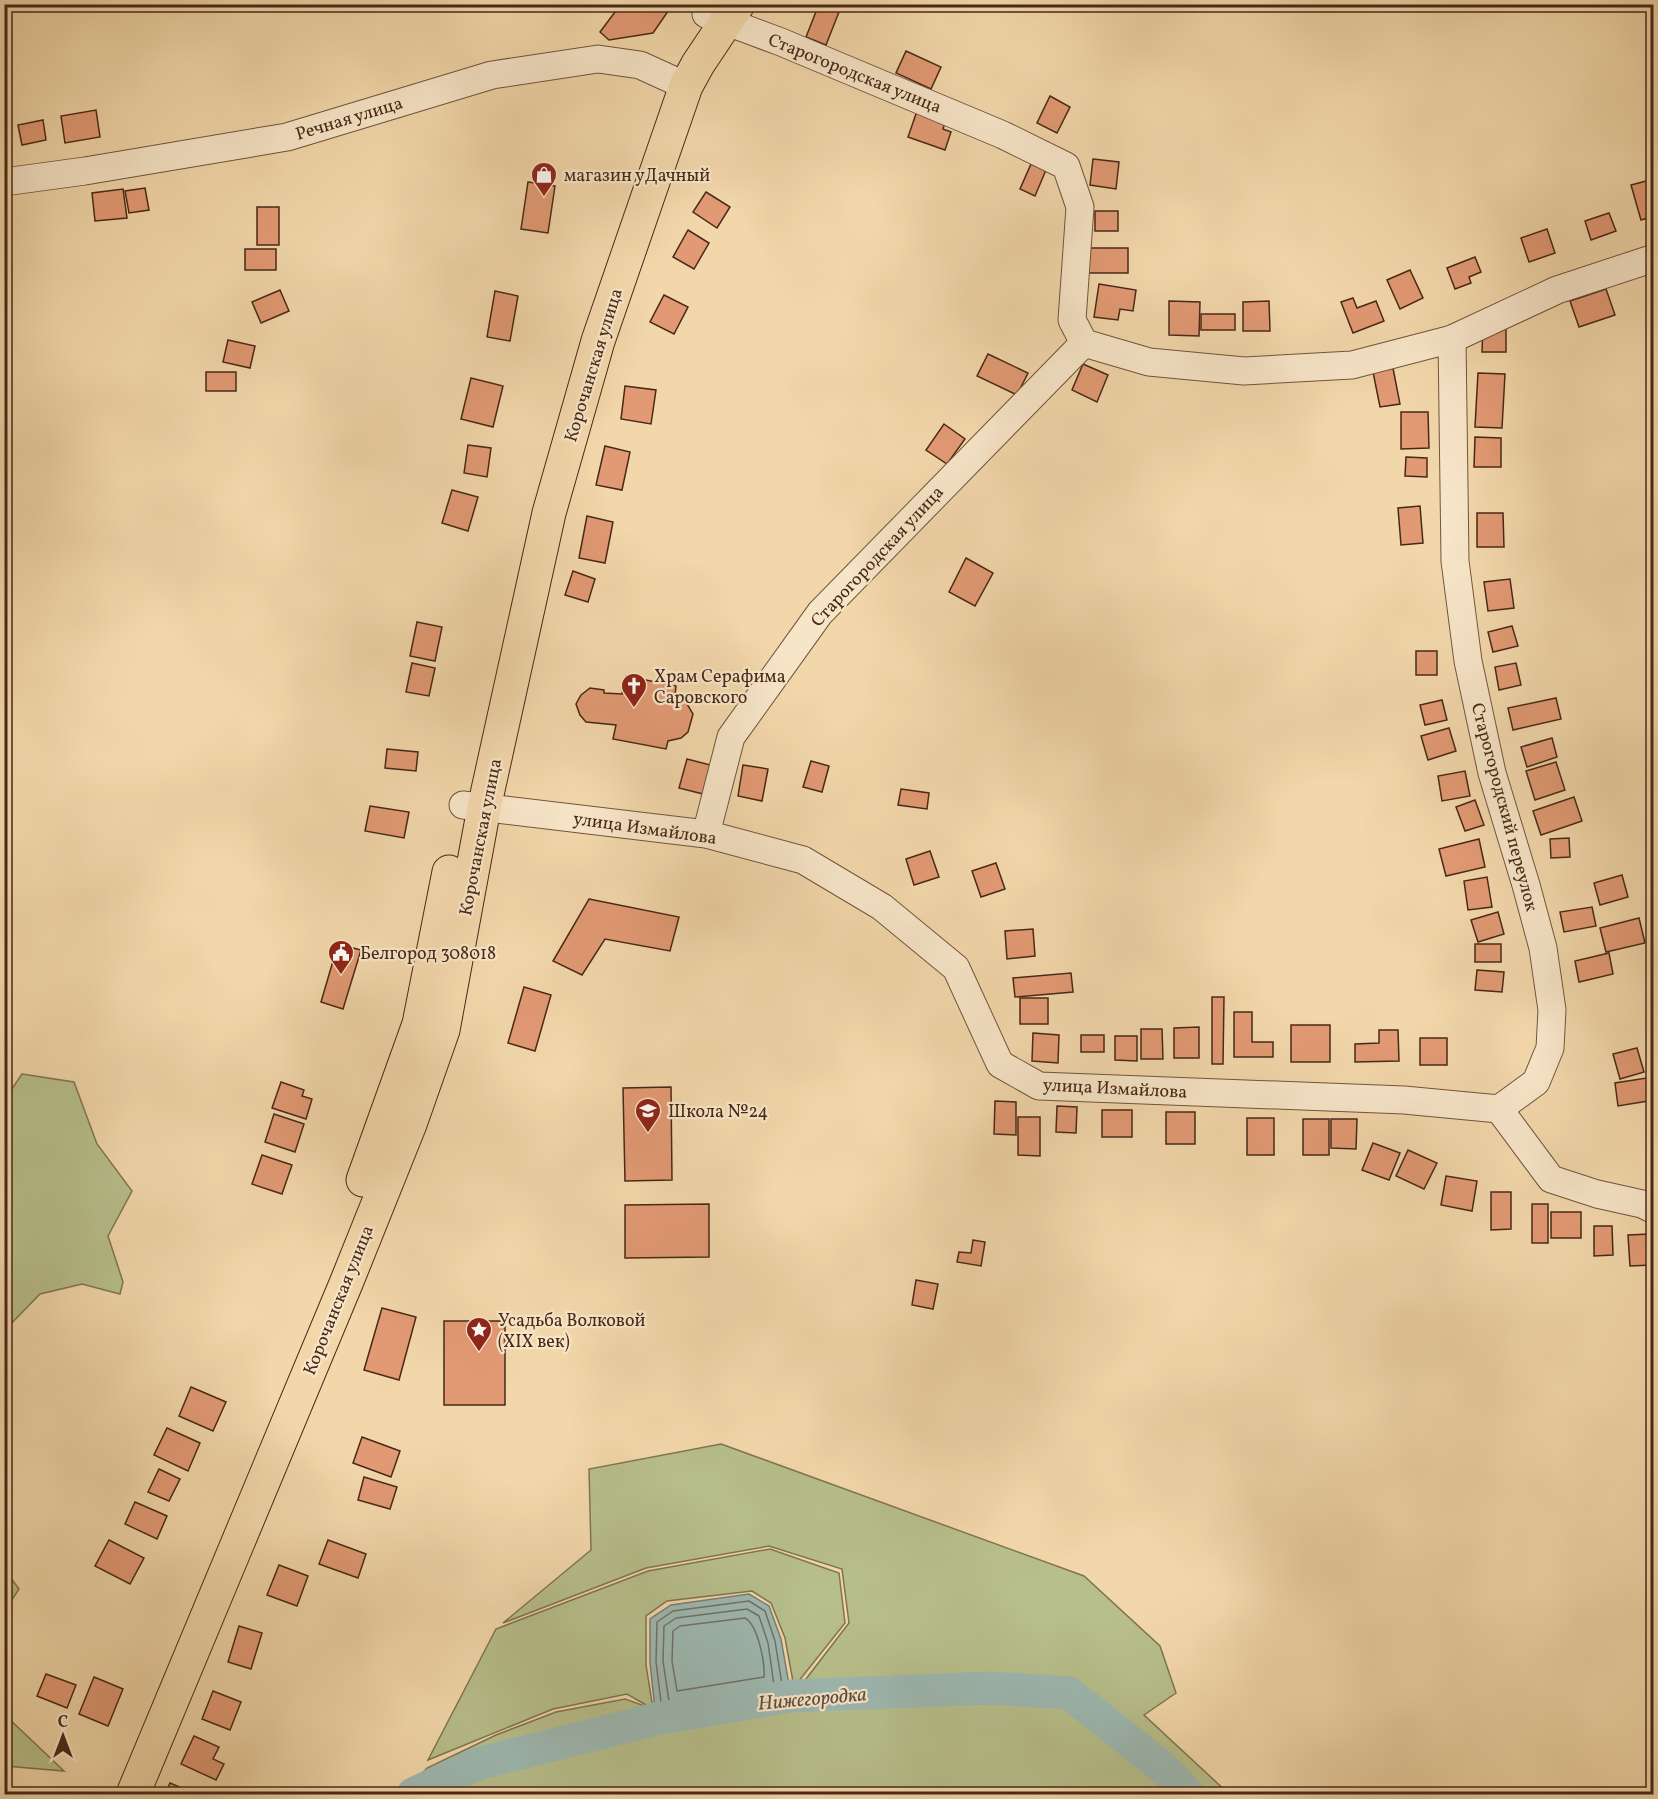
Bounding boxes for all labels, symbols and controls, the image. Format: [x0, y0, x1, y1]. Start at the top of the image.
street label: Старогородская улица [764, 28, 945, 121]
street label: Речная улица [293, 91, 406, 148]
shop icon: магазин уДачный [529, 160, 559, 198]
place label: магазин уДачный [564, 164, 710, 189]
street label: Корочанская улица [559, 285, 630, 445]
street label: Старогородская улица [806, 481, 950, 633]
place label: Храм Серафима Саровского [654, 665, 786, 711]
church icon: Храм Серафима Саровского [619, 671, 649, 709]
street label: Старогородский переулок [1464, 700, 1544, 915]
street label: Корочанская улица [454, 756, 509, 918]
street label: улица Измайлова [571, 807, 718, 852]
public building icon: Белгород 308018 [326, 938, 356, 976]
place label: Белгород 308018 [360, 942, 496, 967]
street label: улица Измайлова [1042, 1073, 1188, 1106]
school or university icon: Школа №24 [633, 1096, 663, 1134]
place label: Школа №24 [668, 1100, 768, 1125]
street label: Корочанская улица [298, 1222, 381, 1379]
place label: Усадьба Волковой (XIX век) [498, 1309, 646, 1355]
place icon: Усадьба Волковой (XIX век) [464, 1315, 494, 1353]
water label: Нижегородка [756, 1681, 868, 1719]
north arrow [33, 1706, 93, 1766]
text: С [58, 1712, 68, 1734]

